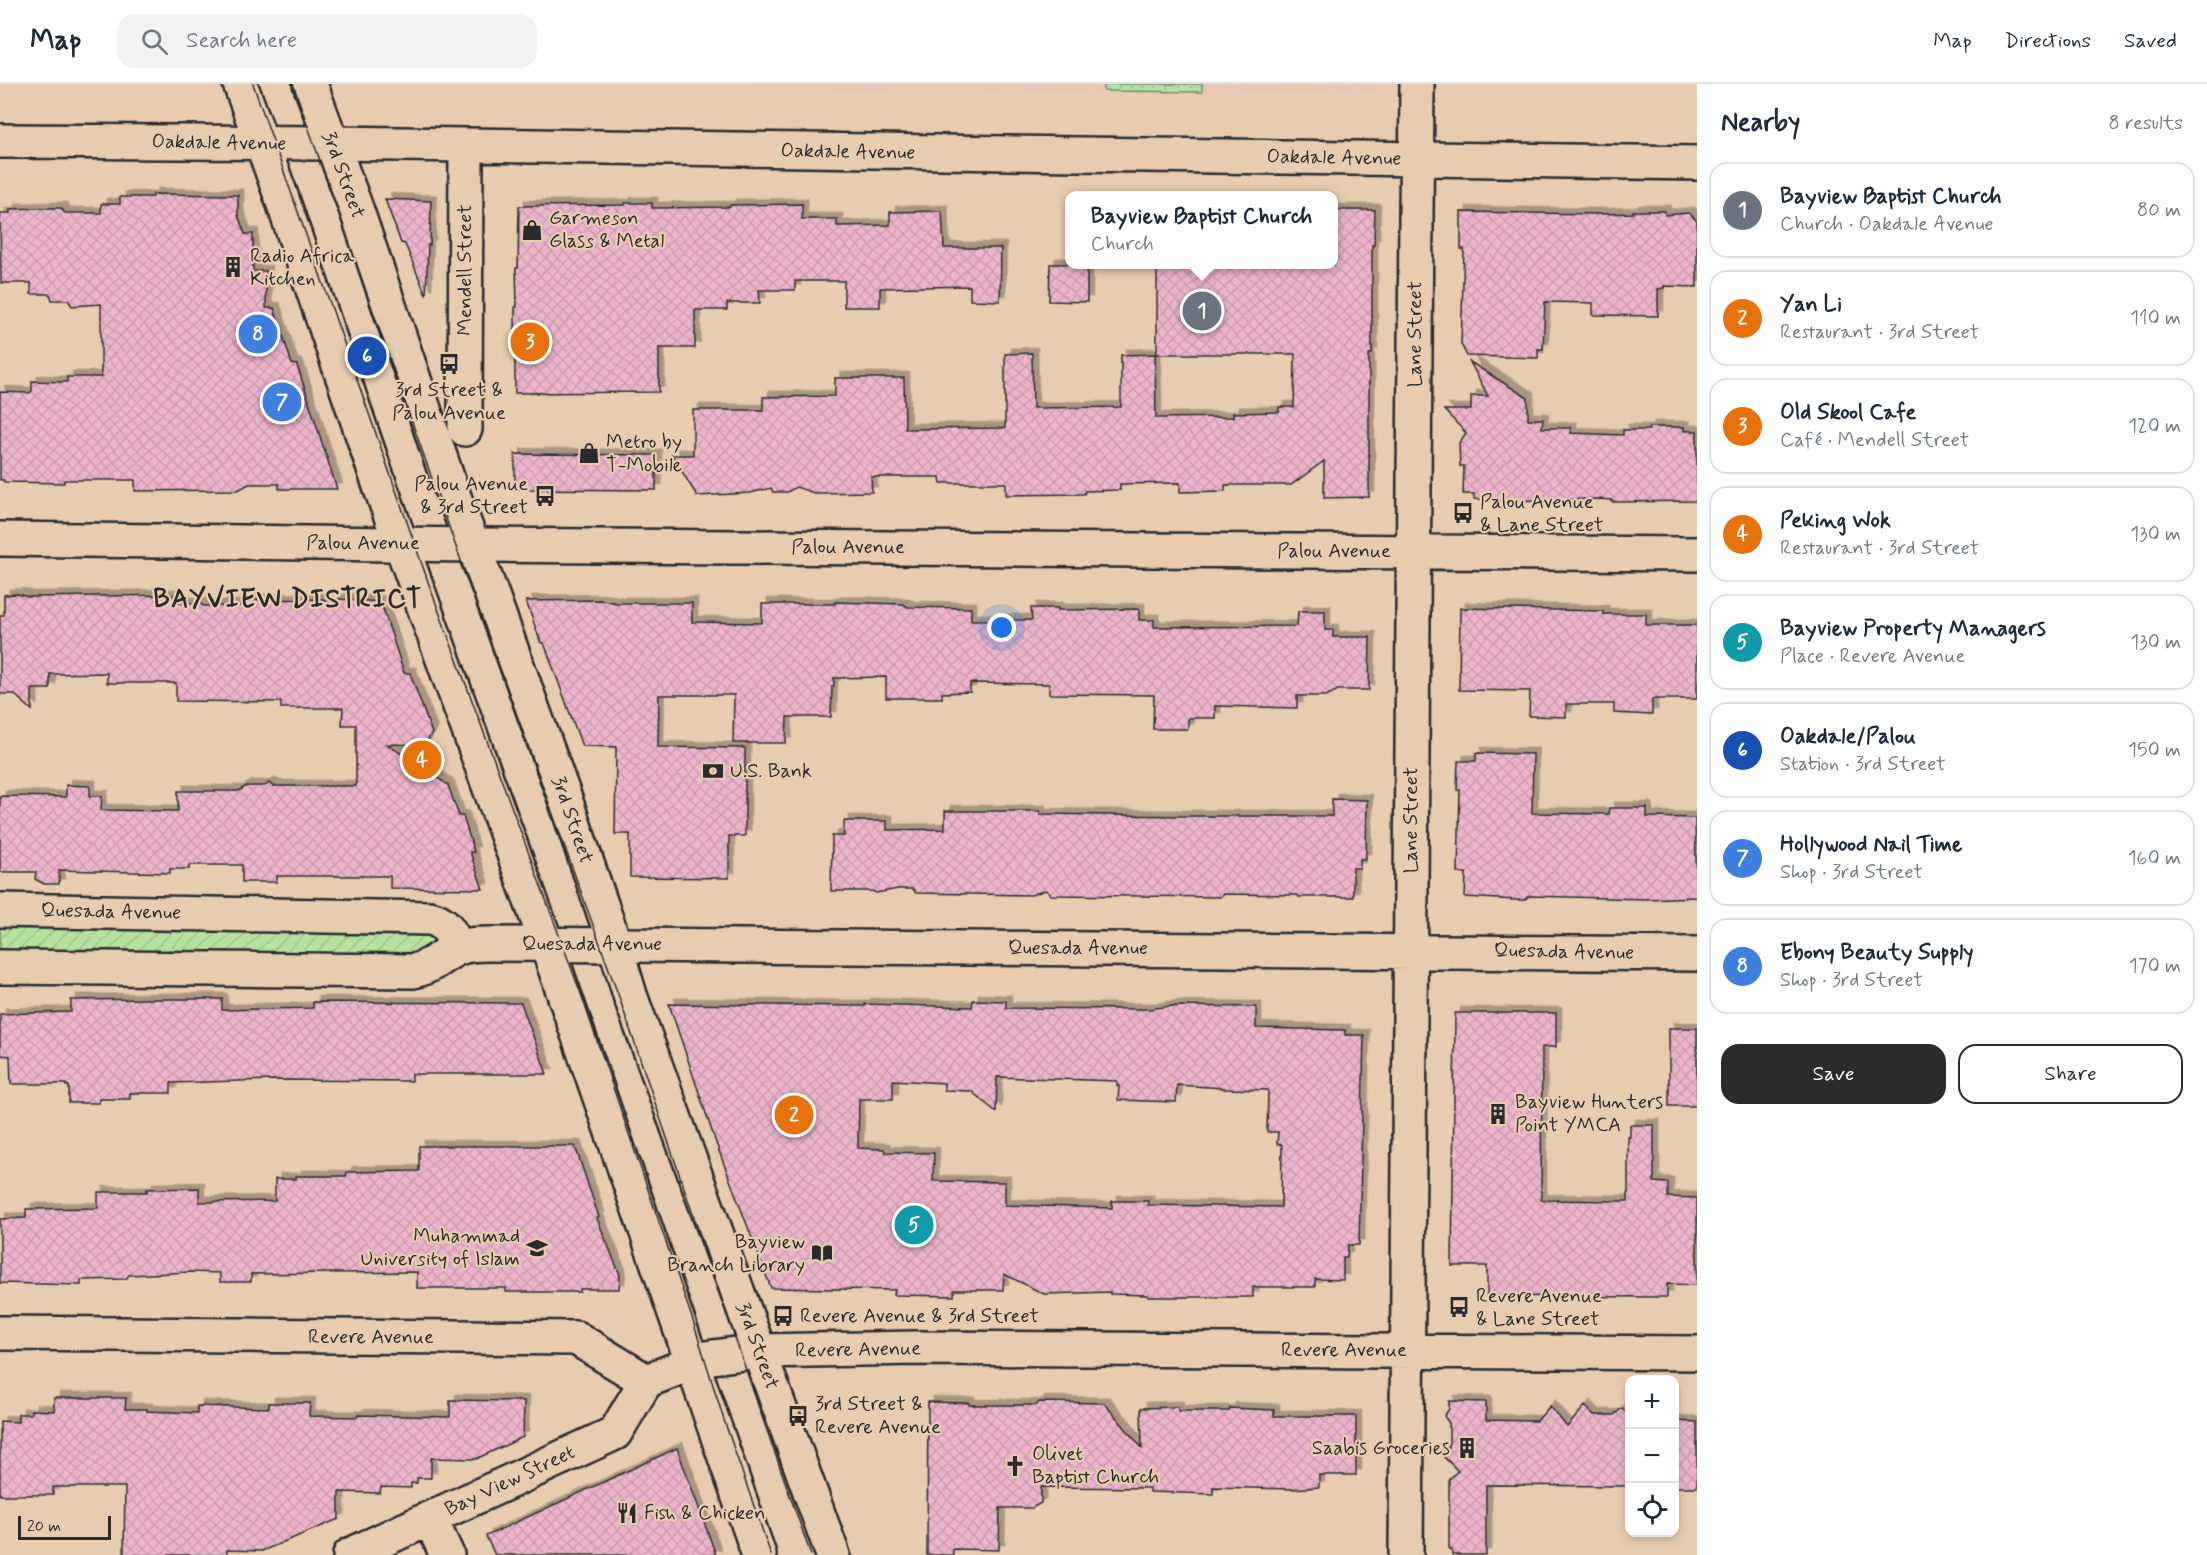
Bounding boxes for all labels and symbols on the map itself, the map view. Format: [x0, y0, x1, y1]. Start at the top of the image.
street label: Oakdale Avenue [151, 128, 287, 158]
street label: 3rd Street [315, 128, 371, 222]
street label: Oakdale Avenue [780, 137, 916, 167]
street label: Oakdale Avenue [1266, 143, 1402, 173]
street label: Mendell Street [452, 204, 479, 336]
place label: Garmeson Glass & Metal [549, 205, 664, 255]
shop icon: Garmeson Glass & Metal [520, 218, 544, 242]
place label: Radio Africa Kitchen [250, 243, 355, 293]
building icon: Radio Africa Kitchen [221, 255, 245, 279]
street label: Lane Street [1402, 281, 1429, 387]
pin: 1 [1182, 288, 1222, 334]
pin: 8 [238, 312, 278, 356]
pin: 3 [510, 320, 550, 364]
pin: 6 [348, 334, 386, 378]
bus stop icon: 3rd Street & Palou Avenue [437, 352, 461, 376]
place label: 3rd Street & Palou Avenue [392, 377, 506, 427]
pin: 7 [262, 380, 302, 424]
place label: Metro by T-Mobile [606, 429, 682, 479]
shop icon: Metro by T-Mobile [577, 441, 601, 465]
place label: Palou Avenue & 3rd Street [414, 471, 528, 521]
bus stop icon: Palou Avenue & 3rd Street [533, 484, 557, 508]
place label: Palou Avenue & Lane Street [1480, 489, 1603, 539]
bus stop icon: Palou Avenue & Lane Street [1451, 501, 1475, 525]
street label: Palou Avenue [306, 530, 420, 557]
street label: Palou Avenue [791, 534, 905, 561]
street label: Palou Avenue [1277, 538, 1391, 565]
district label: BAYVIEW DISTRICT [153, 583, 423, 617]
your location [987, 613, 1016, 642]
pin: 4 [402, 738, 442, 782]
place label: U.S. Bank [730, 758, 812, 785]
bank icon: U.S. Bank [701, 759, 725, 783]
street label: Lane Street [1398, 767, 1425, 873]
street label: 3rd Street [544, 773, 600, 867]
street label: Quesada Avenue [41, 897, 181, 927]
street label: Quesada Avenue [522, 931, 662, 958]
street label: Quesada Avenue [1008, 935, 1148, 962]
street label: Quesada Avenue [1494, 937, 1634, 967]
place label: Bayview Hunters Point YMCA [1515, 1089, 1663, 1139]
pin: 2 [774, 1092, 814, 1138]
building icon: Bayview Hunters Point YMCA [1486, 1102, 1510, 1126]
pin: 5 [894, 1202, 934, 1248]
place label: Muhammad University of Islam [360, 1223, 520, 1273]
place label: Bayview Branch Library [667, 1229, 805, 1279]
school or university icon: Muhammad University of Islam [525, 1236, 549, 1260]
library icon: Bayview Branch Library [810, 1241, 834, 1265]
place label: Revere Avenue & Lane Street [1476, 1283, 1602, 1333]
bus stop icon: Revere Avenue & Lane Street [1447, 1295, 1471, 1319]
street label: 3rd Street [729, 1299, 785, 1393]
place label: Revere Avenue & 3rd Street [800, 1303, 1039, 1330]
bus stop icon: Revere Avenue & 3rd Street [771, 1304, 795, 1328]
street label: Revere Avenue [308, 1324, 434, 1351]
street label: Revere Avenue [795, 1335, 921, 1365]
street label: Revere Avenue [1281, 1337, 1407, 1364]
place label: 3rd Street & Revere Avenue [815, 1391, 941, 1441]
bus stop icon: 3rd Street & Revere Avenue [786, 1404, 810, 1428]
place label: Saabis Groceries [1312, 1435, 1450, 1462]
building icon: Saabis Groceries [1455, 1436, 1479, 1460]
street label: Bay View Street [440, 1439, 580, 1523]
place label: Olivet Baptist Church [1032, 1441, 1159, 1491]
church icon: Olivet Baptist Church [1003, 1454, 1027, 1478]
place label: Fish & Chicken [644, 1500, 765, 1527]
restaurant icon: Fish & Chicken [615, 1501, 639, 1525]
scale bar [18, 1513, 111, 1540]

